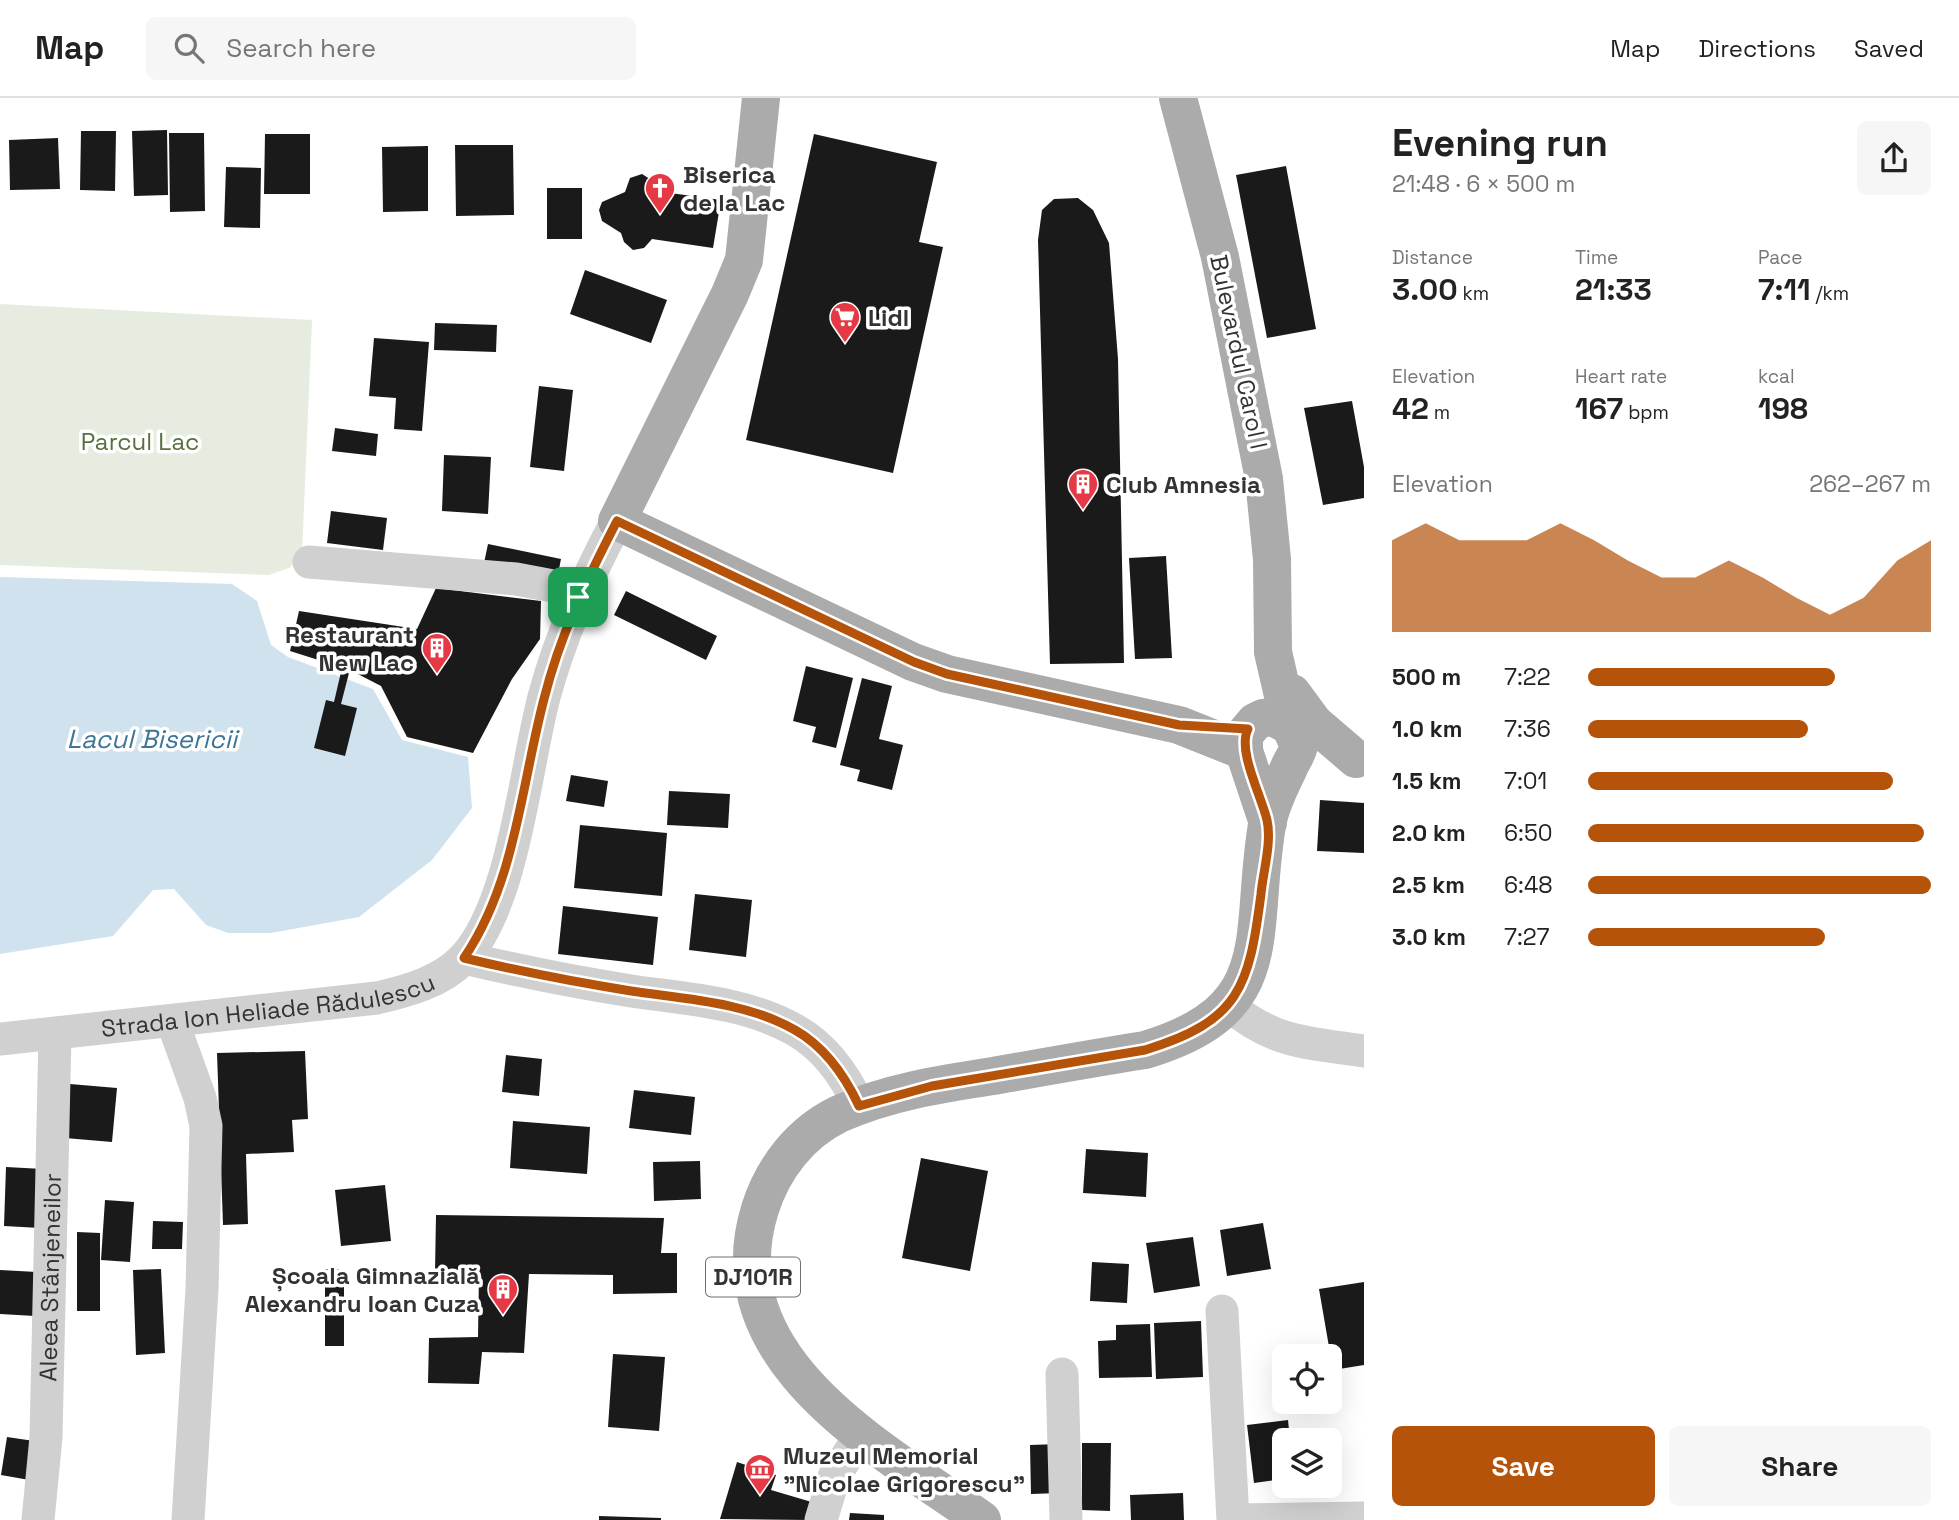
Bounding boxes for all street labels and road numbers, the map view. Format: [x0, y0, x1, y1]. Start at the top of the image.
street label: Bulevardul Carol I [1203, 252, 1275, 452]
street label: Strada Ion Heliade Rădulescu [99, 966, 439, 1043]
street label: Aleea Stânjeneilor [32, 1173, 67, 1382]
road number: DJ101R [706, 1258, 800, 1296]

